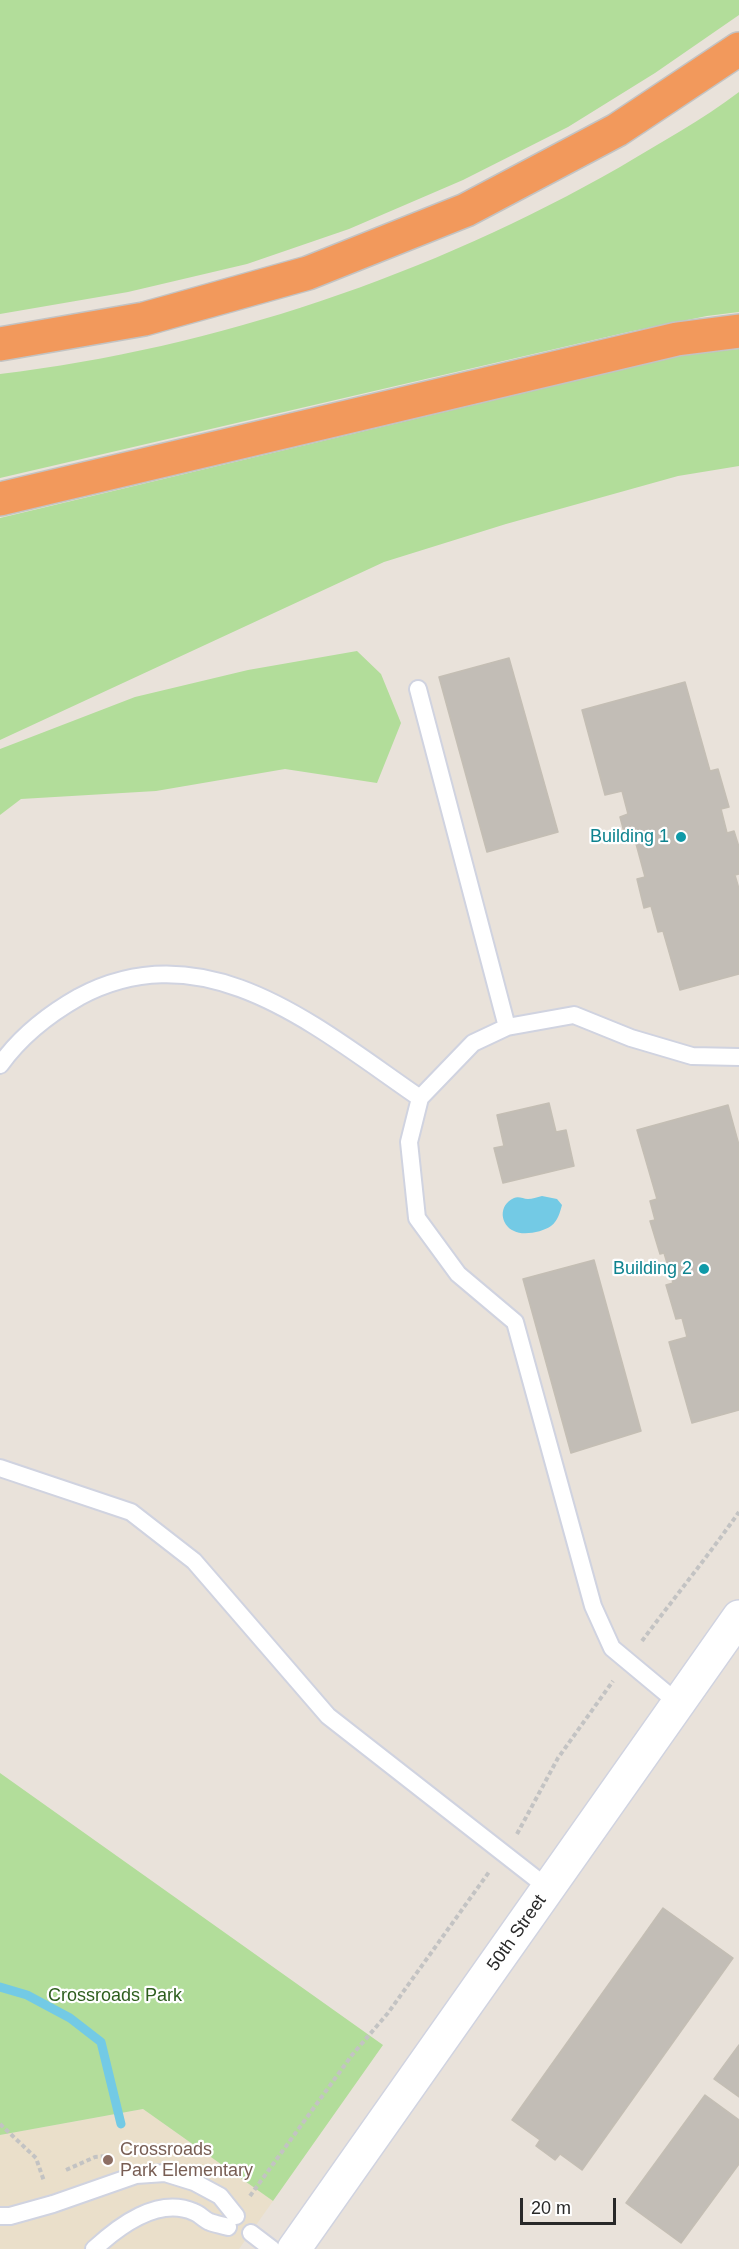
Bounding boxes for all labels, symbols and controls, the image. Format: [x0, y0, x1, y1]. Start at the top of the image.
place label: Building 1 [590, 826, 669, 848]
marker: Building 1 [674, 830, 688, 844]
place label: Building 2 [613, 1258, 692, 1280]
marker: Building 2 [697, 1262, 711, 1276]
street label: 50th Street [483, 1891, 551, 1975]
park label: Crossroads Park [48, 1985, 182, 2007]
place label: Crossroads Park Elementary [120, 2139, 253, 2182]
marker: Crossroads Park Elementary [101, 2153, 115, 2167]
scale bar [523, 2186, 619, 2224]
text: 20 m [531, 2198, 571, 2218]

